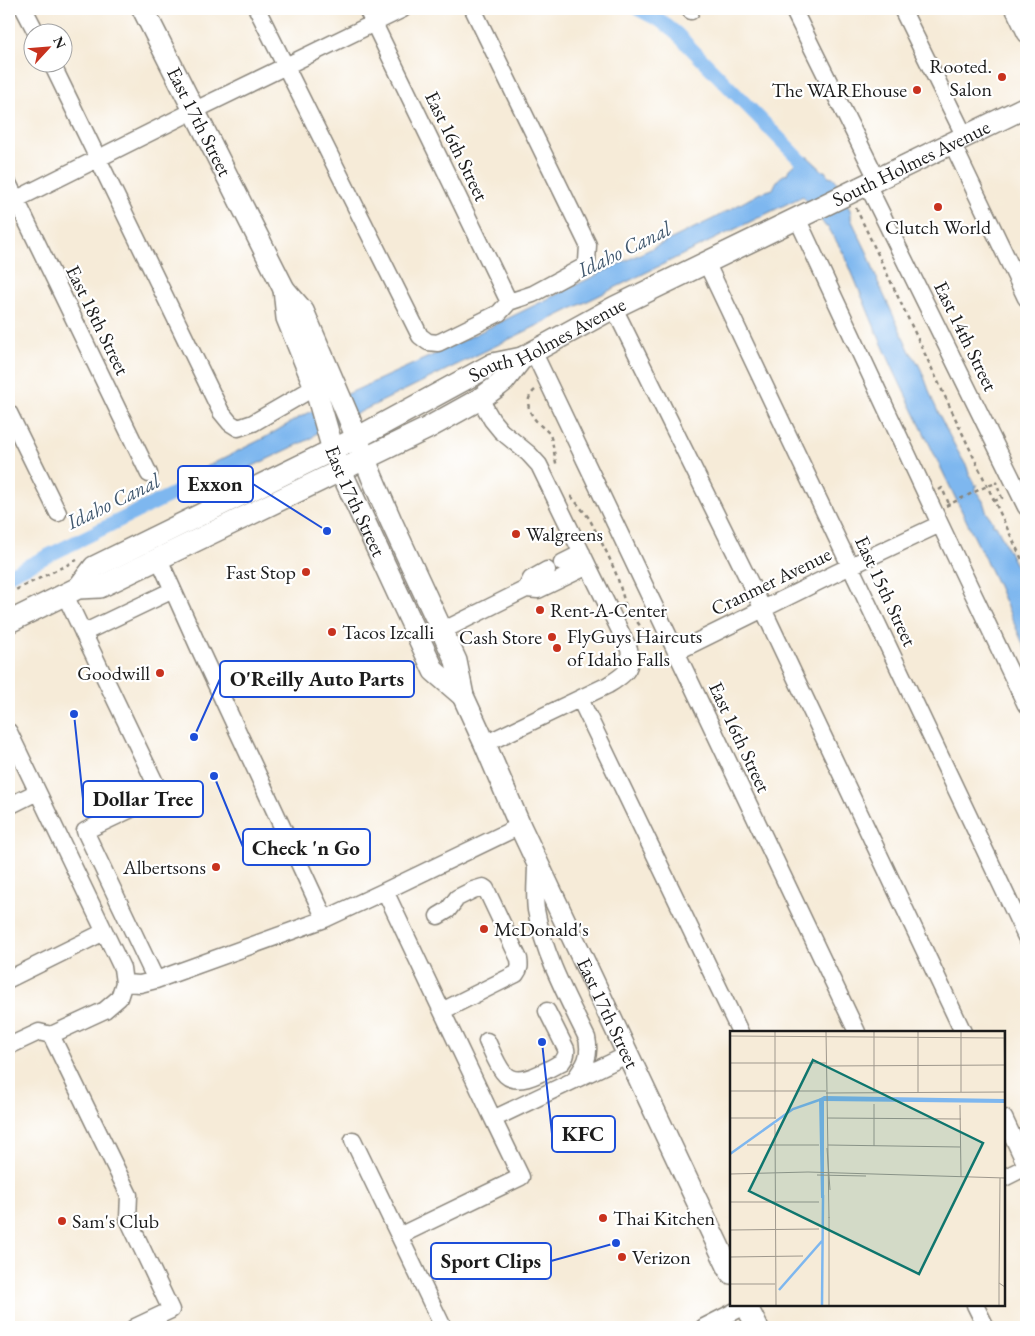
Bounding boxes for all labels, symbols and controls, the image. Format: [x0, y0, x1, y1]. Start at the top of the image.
north arrow [22, 22, 72, 72]
text: N [49, 33, 71, 52]
place label: Rooted. Salon [929, 53, 992, 102]
street label: East 17th Street [161, 62, 238, 181]
marker: Rooted. Salon [996, 71, 1008, 83]
place label: The WAREhouse [771, 77, 907, 103]
marker: The WAREhouse [911, 84, 923, 96]
street label: East 16th Street [419, 87, 495, 206]
street label: South Holmes Avenue [828, 114, 994, 212]
marker: Clutch World [932, 201, 944, 213]
water label: Idaho Canal [572, 214, 676, 284]
place label: Clutch World [885, 214, 992, 240]
street label: East 18th Street [60, 261, 136, 380]
street label: East 14th Street [928, 277, 1004, 396]
street label: South Holmes Avenue [464, 291, 630, 388]
street label: East 17th Street [320, 442, 392, 562]
water label: Idaho Canal [61, 466, 165, 536]
callout: Exxon [178, 466, 253, 502]
text: Exxon [187, 470, 243, 497]
place label: Walgreens [526, 521, 603, 547]
marker: Walgreens [510, 528, 522, 540]
street label: East 15th Street [849, 531, 923, 651]
street label: Cranmer Avenue [706, 541, 836, 621]
place label: Fast Stop [226, 559, 296, 585]
marker: Fast Stop [300, 566, 312, 578]
place label: Rent-A-Center [550, 597, 667, 623]
marker: Rent-A-Center [534, 604, 546, 616]
place label: Tacos Izcalli [342, 619, 434, 645]
place label: FlyGuys Haircuts of Idaho Falls [567, 623, 702, 672]
place label: Cash Store [459, 624, 542, 650]
marker: Tacos Izcalli [326, 626, 338, 638]
marker: Cash Store [546, 631, 558, 643]
marker: FlyGuys Haircuts of Idaho Falls [551, 642, 563, 654]
place label: Goodwill [77, 660, 150, 686]
callout: O'Reilly Auto Parts [220, 661, 414, 697]
text: O'Reilly Auto Parts [230, 665, 404, 692]
marker: Goodwill [154, 667, 166, 679]
street label: East 16th Street [703, 677, 777, 797]
callout: Dollar Tree [83, 781, 203, 817]
text: Dollar Tree [93, 785, 193, 812]
callout: Check 'n Go [243, 829, 370, 865]
text: Check 'n Go [252, 834, 360, 861]
place label: Albertsons [122, 854, 206, 880]
marker: Albertsons [210, 861, 222, 873]
place label: McDonald's [494, 916, 589, 942]
marker: McDonald's [478, 923, 490, 935]
street label: East 17th Street [571, 953, 646, 1073]
inset map [730, 1031, 1005, 1306]
callout: KFC [552, 1116, 615, 1152]
text: KFC [562, 1120, 604, 1147]
place label: Thai Kitchen [613, 1205, 716, 1231]
place label: Sam's Club [72, 1208, 159, 1234]
marker: Thai Kitchen [597, 1212, 609, 1224]
marker: Sam's Club [56, 1215, 68, 1227]
callout: Sport Clips [431, 1243, 551, 1279]
place label: Verizon [632, 1244, 691, 1270]
text: Sport Clips [441, 1247, 541, 1274]
marker: Verizon [616, 1251, 628, 1263]

